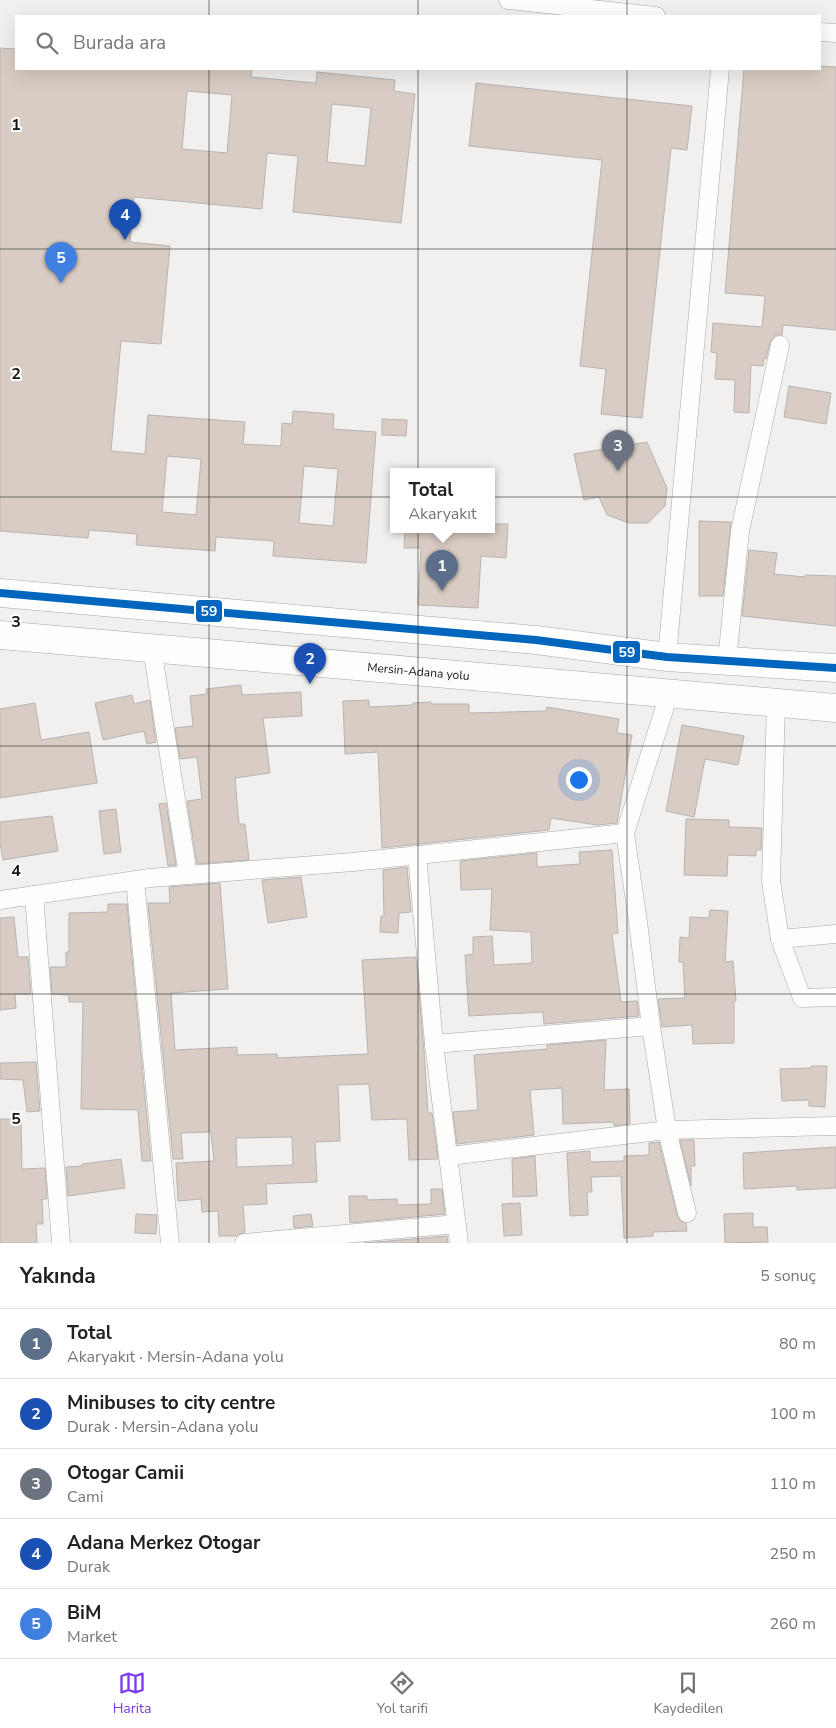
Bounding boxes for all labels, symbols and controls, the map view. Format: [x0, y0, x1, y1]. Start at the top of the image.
search box [15, 15, 821, 70]
icon: search [33, 29, 61, 57]
text: Burada ara [73, 30, 166, 56]
text: 1 [11, 114, 21, 136]
pin: 4 [109, 199, 141, 240]
pin: 5 [45, 242, 77, 283]
text: 2 [11, 363, 21, 385]
pin: 3 [602, 430, 634, 471]
popup [390, 468, 495, 533]
text: Total [408, 477, 453, 503]
text: Akaryakıt [408, 503, 477, 525]
pin: 1 [426, 550, 458, 591]
line badge: 59 [195, 599, 223, 623]
text: 59 [201, 602, 217, 621]
text: 3 [11, 611, 21, 633]
line badge: 59 [612, 640, 641, 664]
pin: 2 [294, 643, 326, 684]
text: 59 [619, 643, 635, 662]
street label: Mersin-Adana yolu [367, 659, 470, 684]
your location [566, 767, 592, 793]
text: 4 [11, 860, 21, 882]
text: 5 [11, 1108, 21, 1130]
text: Yakında [20, 1262, 96, 1290]
text: 5 sonuç [760, 1265, 816, 1287]
text: Total [67, 1320, 112, 1346]
text: 1 [31, 1333, 41, 1355]
text: 80 m [779, 1333, 816, 1355]
text: Akaryakıt · Mersin-Adana yolu [67, 1346, 284, 1368]
text: Minibuses to city centre [67, 1390, 275, 1416]
text: 2 [31, 1403, 41, 1425]
text: 100 m [769, 1403, 816, 1425]
text: Durak · Mersin-Adana yolu [67, 1416, 258, 1438]
text: Otogar Camii [67, 1460, 184, 1486]
text: 3 [31, 1473, 41, 1495]
text: 110 m [769, 1473, 816, 1495]
text: Cami [67, 1486, 103, 1508]
text: Adana Merkez Otogar [67, 1530, 260, 1556]
text: 4 [31, 1543, 41, 1565]
text: 250 m [769, 1543, 816, 1565]
text: Durak [67, 1556, 110, 1578]
text: BiM [67, 1600, 101, 1626]
text: 5 [31, 1613, 41, 1635]
text: 260 m [769, 1613, 816, 1635]
text: Market [67, 1626, 117, 1648]
tab: Harita [113, 1669, 151, 1718]
tab: Yol tarifi [377, 1669, 428, 1718]
tab: Kaydedilen [653, 1669, 723, 1718]

